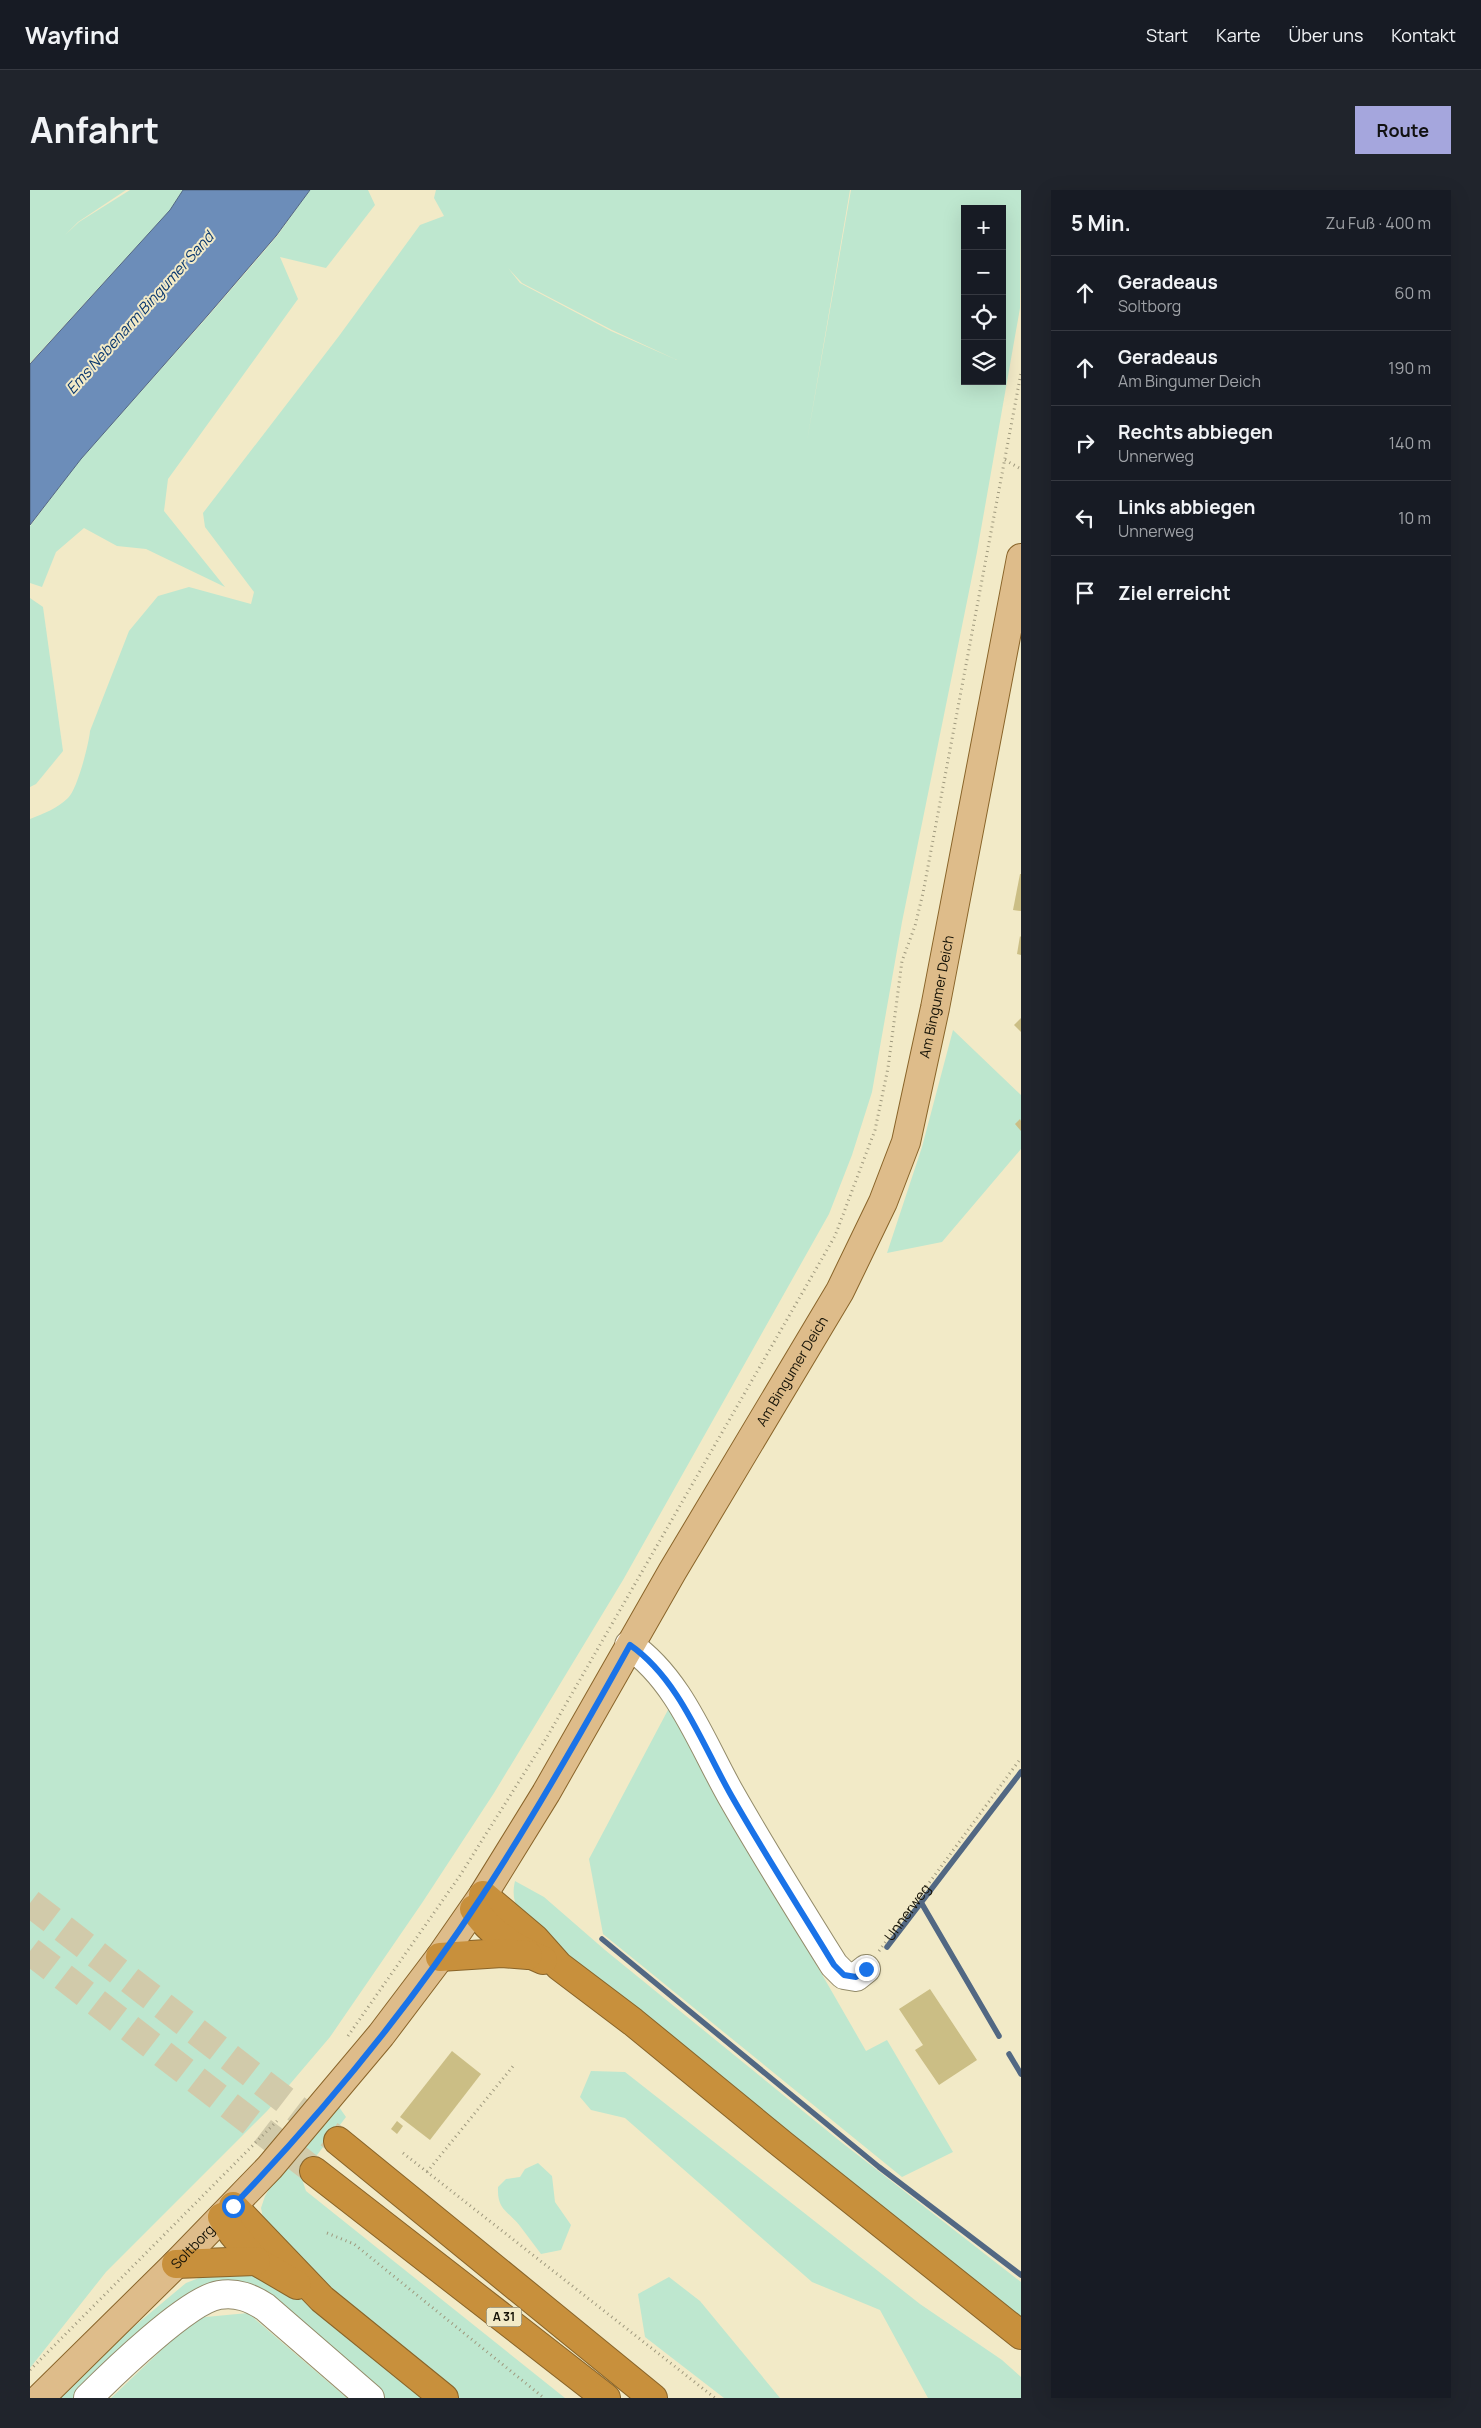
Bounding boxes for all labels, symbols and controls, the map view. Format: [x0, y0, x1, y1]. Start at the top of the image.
text: Wayfind [25, 18, 120, 51]
text: Start [1146, 23, 1188, 47]
text: Karte [1216, 23, 1261, 47]
text: Über uns [1289, 23, 1363, 47]
text: Kontakt [1391, 23, 1456, 47]
text: Anfahrt [30, 106, 159, 154]
button: Route [1355, 106, 1451, 154]
map controls [961, 205, 1006, 385]
button: + [961, 205, 1006, 250]
text: 5 Min. [1071, 209, 1131, 237]
text: Zu Fuß · 400 m [1326, 212, 1431, 234]
water label: Ems Nebenarm Bingumer Sand [61, 225, 220, 398]
button: − [961, 250, 1006, 295]
text: Geradeaus [1118, 269, 1218, 295]
icon: ahead [1071, 279, 1099, 307]
text: 60 m [1395, 282, 1431, 304]
button: locate [961, 295, 1006, 340]
text: Soltborg [1118, 295, 1181, 317]
button: layers [961, 340, 1006, 385]
text: Geradeaus [1118, 344, 1218, 370]
icon: ahead [1071, 354, 1099, 382]
text: 190 m [1388, 357, 1431, 379]
text: Am Bingumer Deich [1118, 370, 1261, 392]
text: Rechts abbiegen [1118, 419, 1273, 445]
icon: right [1071, 429, 1099, 457]
text: 140 m [1389, 432, 1431, 454]
text: Unnerweg [1118, 445, 1194, 467]
text: Links abbiegen [1118, 494, 1255, 520]
icon: left [1071, 504, 1099, 532]
text: 10 m [1398, 507, 1431, 529]
text: Unnerweg [1118, 520, 1194, 542]
icon: arrive [1071, 579, 1099, 607]
text: Ziel erreicht [1118, 580, 1231, 606]
street label: Am Bingumer Deich [914, 933, 958, 1060]
street label: Am Bingumer Deich [751, 1312, 832, 1430]
street label: Unnerweg [880, 1880, 934, 1945]
route end [855, 1958, 878, 1981]
route start [222, 2195, 245, 2218]
street label: Soltborg [166, 2220, 219, 2273]
road number: A 31 [486, 2308, 522, 2326]

